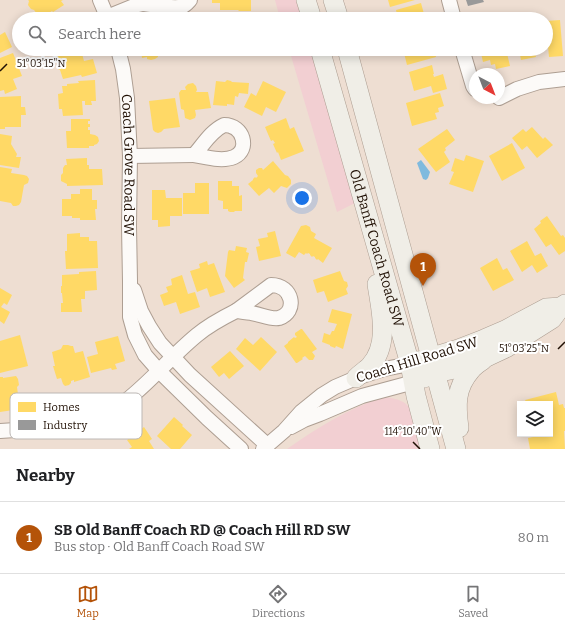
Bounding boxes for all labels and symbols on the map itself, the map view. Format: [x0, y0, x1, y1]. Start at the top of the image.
text: 51°03'15"N [17, 58, 65, 70]
north arrow [469, 68, 505, 104]
street label: Coach Grove Road SW [118, 94, 139, 237]
street label: Old Banff Coach Road SW [346, 167, 408, 330]
your location [292, 188, 312, 208]
pin: 1 [410, 253, 436, 286]
street label: Coach Hill Road SW [354, 333, 481, 387]
text: 51°03'25"N [499, 343, 549, 355]
legend [10, 393, 142, 439]
text: Homes [43, 401, 80, 414]
text: Industry [43, 419, 87, 432]
text: 114°10'40"W [384, 426, 442, 438]

